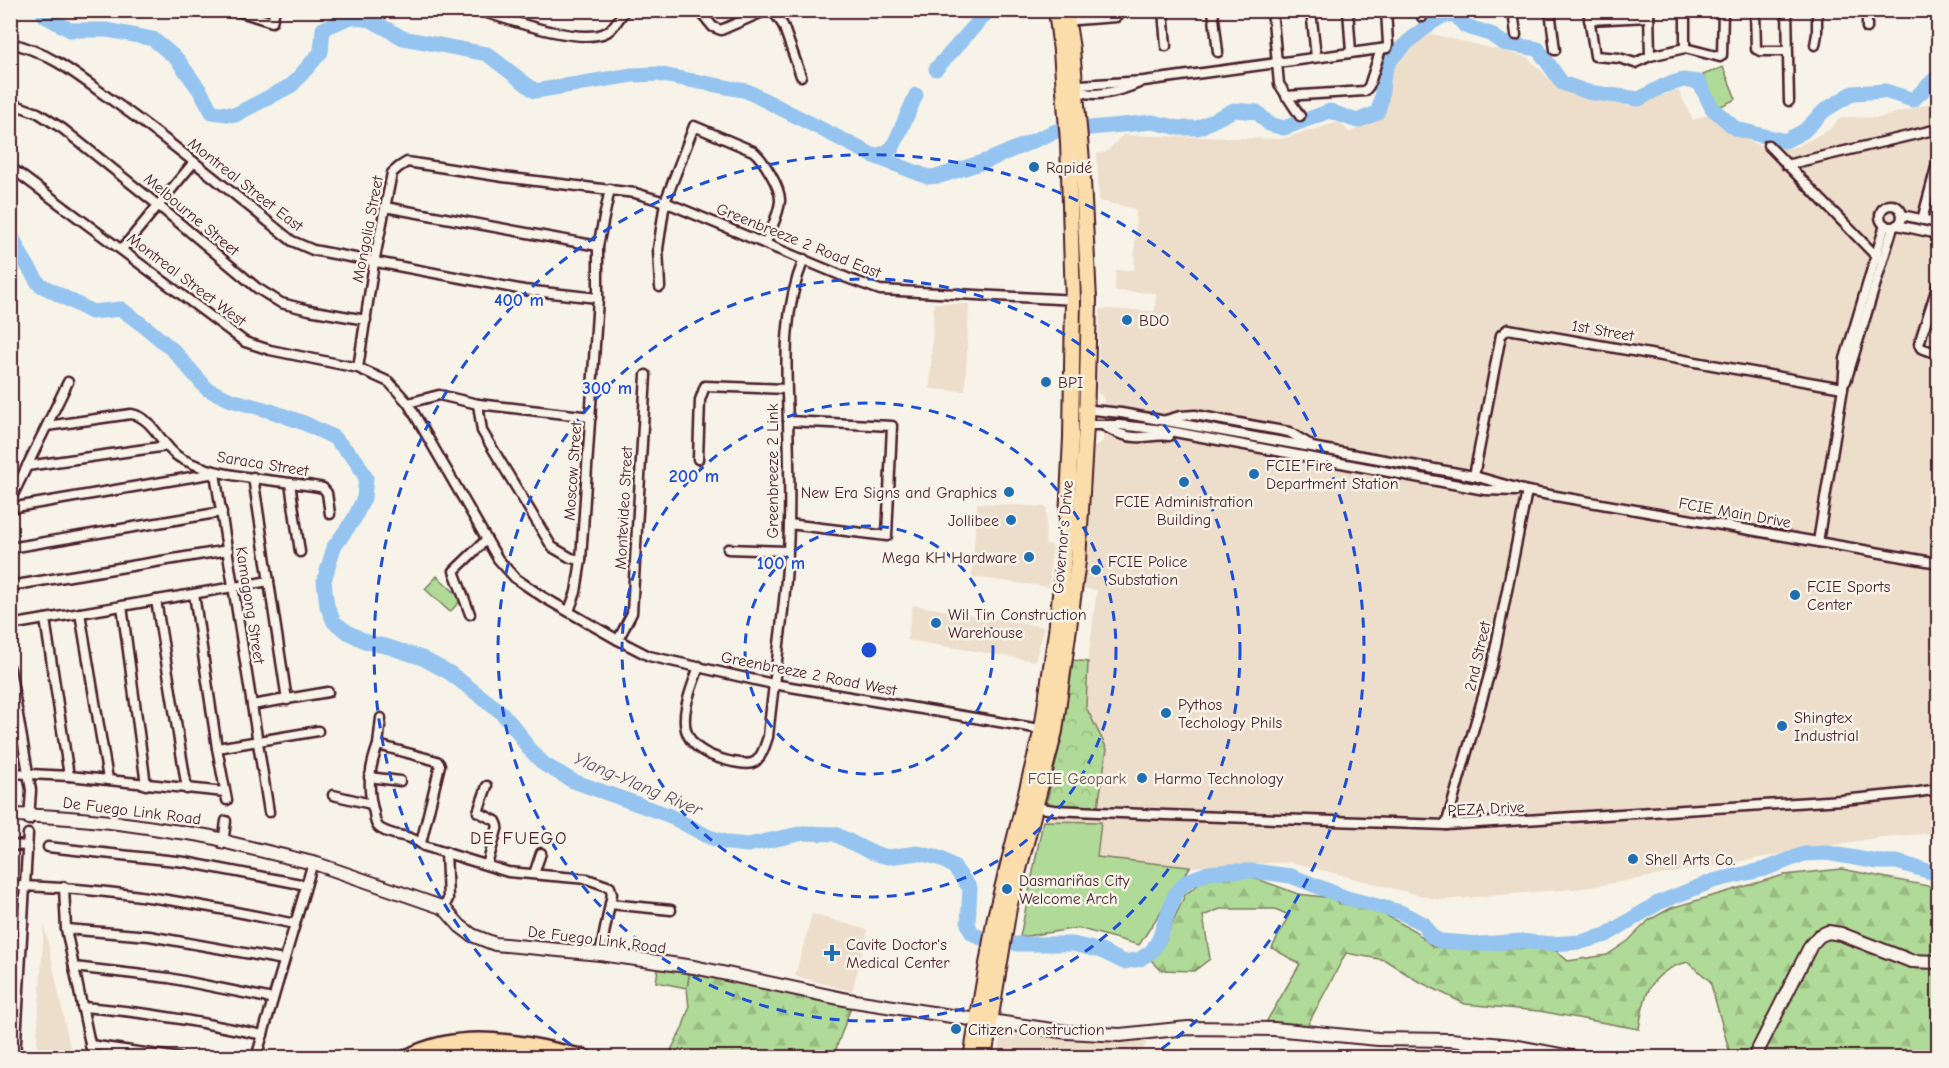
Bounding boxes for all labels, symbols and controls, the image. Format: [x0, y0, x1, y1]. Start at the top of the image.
street label: Montreal Street East [184, 134, 307, 236]
place label: Rapidé [1046, 159, 1092, 177]
marker: Rapidé [1027, 160, 1041, 174]
street label: Melbourne Street [140, 170, 243, 260]
street label: Mongolia Street [349, 174, 387, 284]
street label: Greenbreeze 2 Road East [714, 200, 884, 282]
street label: Montreal Street West [124, 229, 250, 331]
text: 400 m [494, 290, 544, 311]
place label: BDO [1139, 312, 1169, 330]
marker: BDO [1120, 313, 1134, 327]
street label: 1st Street [1570, 317, 1636, 345]
place label: BPI [1058, 374, 1083, 392]
marker: BPI [1039, 375, 1053, 389]
text: 300 m [582, 378, 632, 399]
street label: Greenbreeze 2 Link [764, 403, 782, 538]
street label: Moscow Street [561, 420, 585, 521]
street label: Montevideo Street [612, 445, 636, 570]
street label: Saraca Street [216, 448, 310, 480]
place label: FCIE Fire Department Station [1266, 457, 1399, 493]
text: 200 m [669, 466, 719, 487]
marker: FCIE Fire Department Station [1247, 467, 1261, 481]
marker: FCIE Administration Building [1177, 475, 1191, 489]
street label: Governor's Drive [1049, 480, 1077, 595]
place label: New Era Signs and Graphics [801, 484, 997, 502]
marker: New Era Signs and Graphics [1002, 485, 1016, 499]
place label: FCIE Administration Building [1115, 493, 1253, 529]
street label: FCIE Main Drive [1677, 494, 1792, 532]
place label: Jollibee [948, 512, 999, 530]
marker: Jollibee [1004, 513, 1018, 527]
street label: Kamagong Street [232, 545, 268, 665]
place label: Mega KH Hardware [882, 549, 1017, 567]
marker: Mega KH Hardware [1022, 550, 1036, 564]
text: 100 m [757, 553, 805, 574]
place label: FCIE Police Substation [1108, 553, 1188, 589]
marker: FCIE Police Substation [1089, 563, 1103, 577]
place label: FCIE Sports Center [1807, 578, 1891, 614]
marker: FCIE Sports Center [1788, 588, 1802, 602]
place label: Wil Tin Construction Warehouse [948, 606, 1087, 642]
marker: Wil Tin Construction Warehouse [929, 616, 943, 630]
street label: 2nd Street [1461, 619, 1495, 693]
centre of rings [859, 640, 879, 660]
street label: Greenbreeze 2 Road West [719, 648, 899, 700]
place label: Pythos Techology Phils [1178, 696, 1282, 732]
marker: Pythos Techology Phils [1159, 706, 1173, 720]
place label: Shingtex Industrial [1794, 709, 1859, 745]
marker: Shingtex Industrial [1775, 719, 1789, 733]
water label: Ylang-Ylang River [570, 748, 706, 821]
park label: FCIE Geopark [1028, 770, 1127, 788]
place label: Harmo Technology [1154, 770, 1284, 788]
marker: Harmo Technology [1135, 771, 1149, 785]
street label: De Fuego Link Road [62, 794, 202, 828]
street label: PEZA Drive [1447, 798, 1525, 820]
district label: DE FUEGO [470, 828, 568, 849]
place label: Shell Arts Co. [1645, 851, 1735, 869]
marker: Shell Arts Co. [1626, 852, 1640, 866]
place label: Dasmariñas City Welcome Arch [1019, 872, 1131, 908]
marker: Dasmariñas City Welcome Arch [1000, 882, 1014, 896]
street label: De Fuego Link Road [527, 923, 667, 957]
place label: Cavite Doctor's Medical Center [846, 936, 950, 972]
marker: Cavite Doctor's Medical Center [823, 944, 841, 962]
place label: Citizen Construction [968, 1021, 1105, 1039]
marker: Citizen Construction [949, 1022, 963, 1036]

